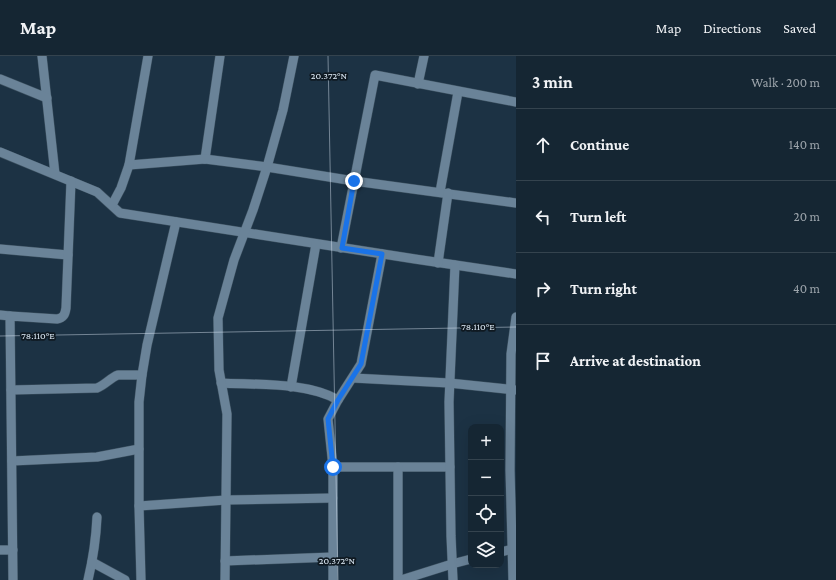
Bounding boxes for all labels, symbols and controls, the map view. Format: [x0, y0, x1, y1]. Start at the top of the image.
text: Map [20, 17, 56, 38]
text: Map [656, 20, 681, 36]
text: Directions [703, 20, 761, 36]
text: Saved [783, 20, 816, 36]
text: 20.372°N [311, 70, 348, 81]
text: 3 min [532, 73, 573, 92]
text: Walk · 200 m [751, 75, 820, 90]
icon: ahead [532, 134, 554, 156]
text: Continue [570, 137, 629, 153]
text: 140 m [789, 137, 820, 152]
route end [345, 172, 363, 190]
icon: left [532, 206, 554, 228]
text: Turn left [570, 209, 626, 225]
text: 20 m [794, 209, 820, 224]
icon: right [532, 278, 554, 300]
text: Turn right [570, 281, 637, 297]
text: 40 m [793, 281, 820, 296]
text: 78.110°E [461, 321, 495, 332]
text: 78.110°E [21, 330, 55, 341]
icon: arrive [532, 350, 554, 372]
text: Arrive at destination [570, 353, 701, 369]
map controls [468, 424, 504, 568]
button: + [468, 424, 504, 460]
route start [324, 458, 342, 476]
button: − [468, 460, 504, 496]
button: locate [468, 496, 504, 532]
button: layers [468, 532, 504, 568]
text: 20.372°N [319, 555, 356, 566]

